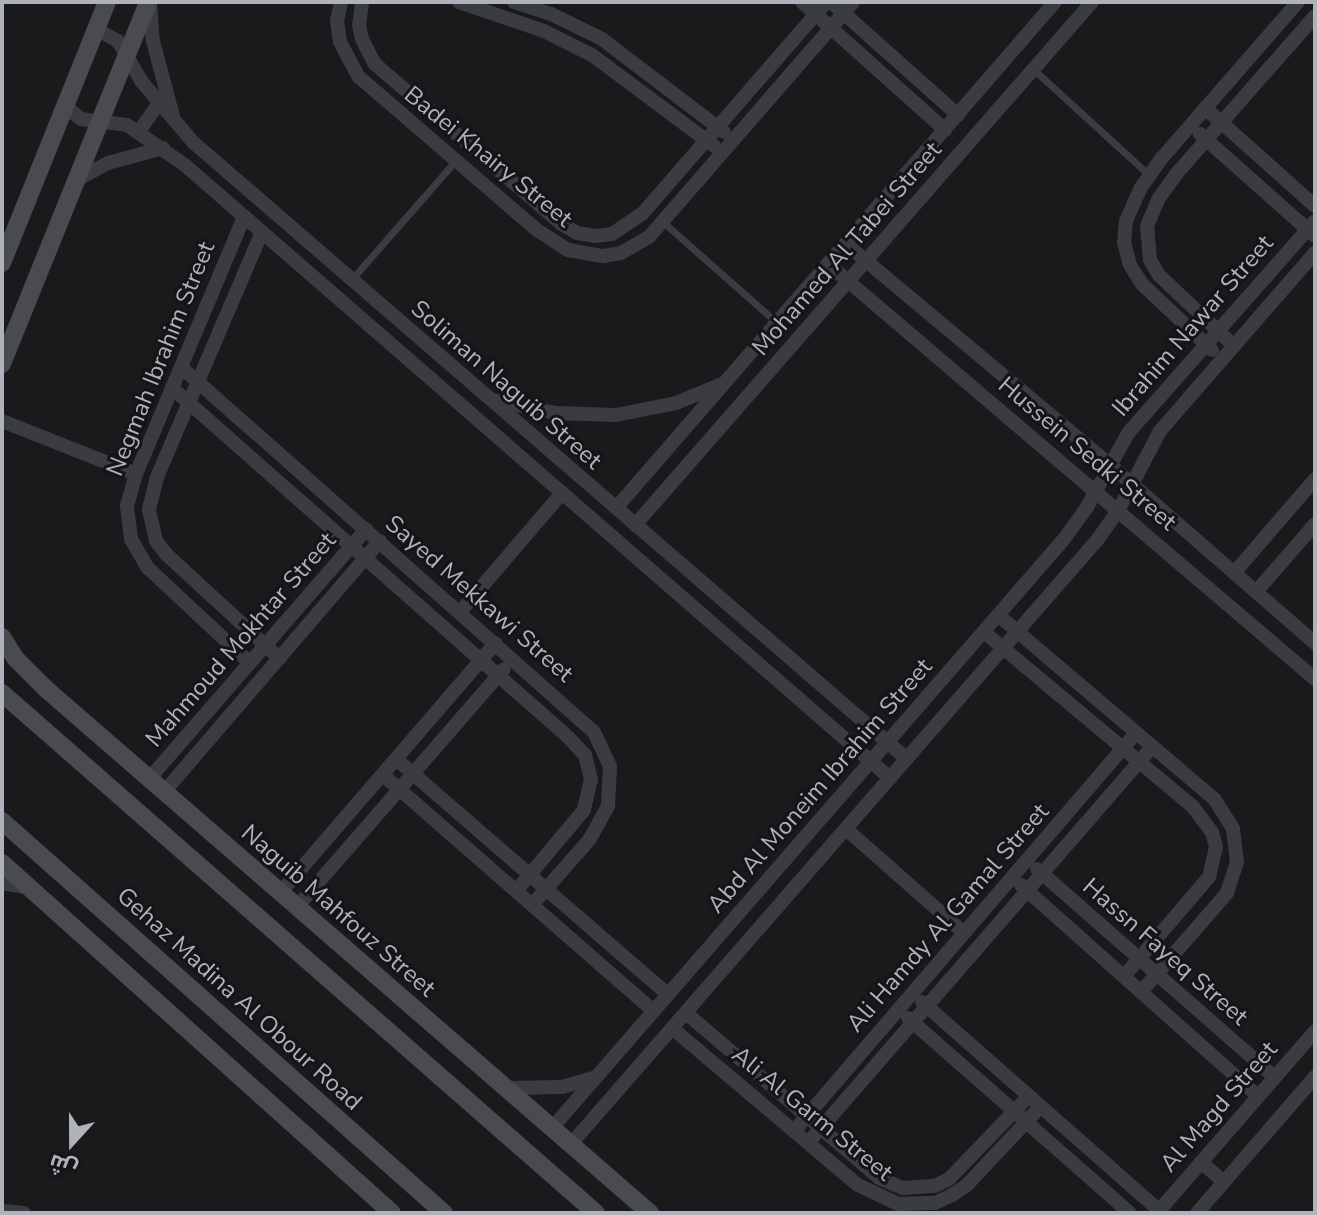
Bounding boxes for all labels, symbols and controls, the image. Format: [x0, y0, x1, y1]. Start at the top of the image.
street label: Badei Khairy Street [398, 80, 578, 234]
street label: Mohamed Al Tabei Street [746, 136, 948, 362]
street label: Ibrahim Nawar Street [1107, 230, 1279, 422]
street label: Negmah Ibrahim Street [101, 238, 221, 480]
street label: Soliman Naguib Street [405, 294, 607, 476]
street label: Hussein Sedki Street [992, 371, 1182, 537]
street label: Sayed Mekkawi Street [379, 510, 579, 688]
street label: Mahmoud Mokhtar Street [140, 527, 342, 753]
street label: Abd Al Moneim Ibrahim Street [702, 653, 938, 919]
street label: Ali Hamdy Al Gamal Street [841, 798, 1055, 1038]
street label: Naguib Mahfouz Street [235, 819, 441, 1003]
street label: Hassn Fayeq Street [1076, 872, 1254, 1032]
street label: Gehaz Madina Al Obour Road [111, 881, 367, 1117]
street label: Al Magd Street [1154, 1036, 1284, 1178]
street label: Ali Al Garm Street [726, 1040, 898, 1188]
north arrow [32, 1103, 112, 1183]
text: ش [45, 1146, 82, 1184]

